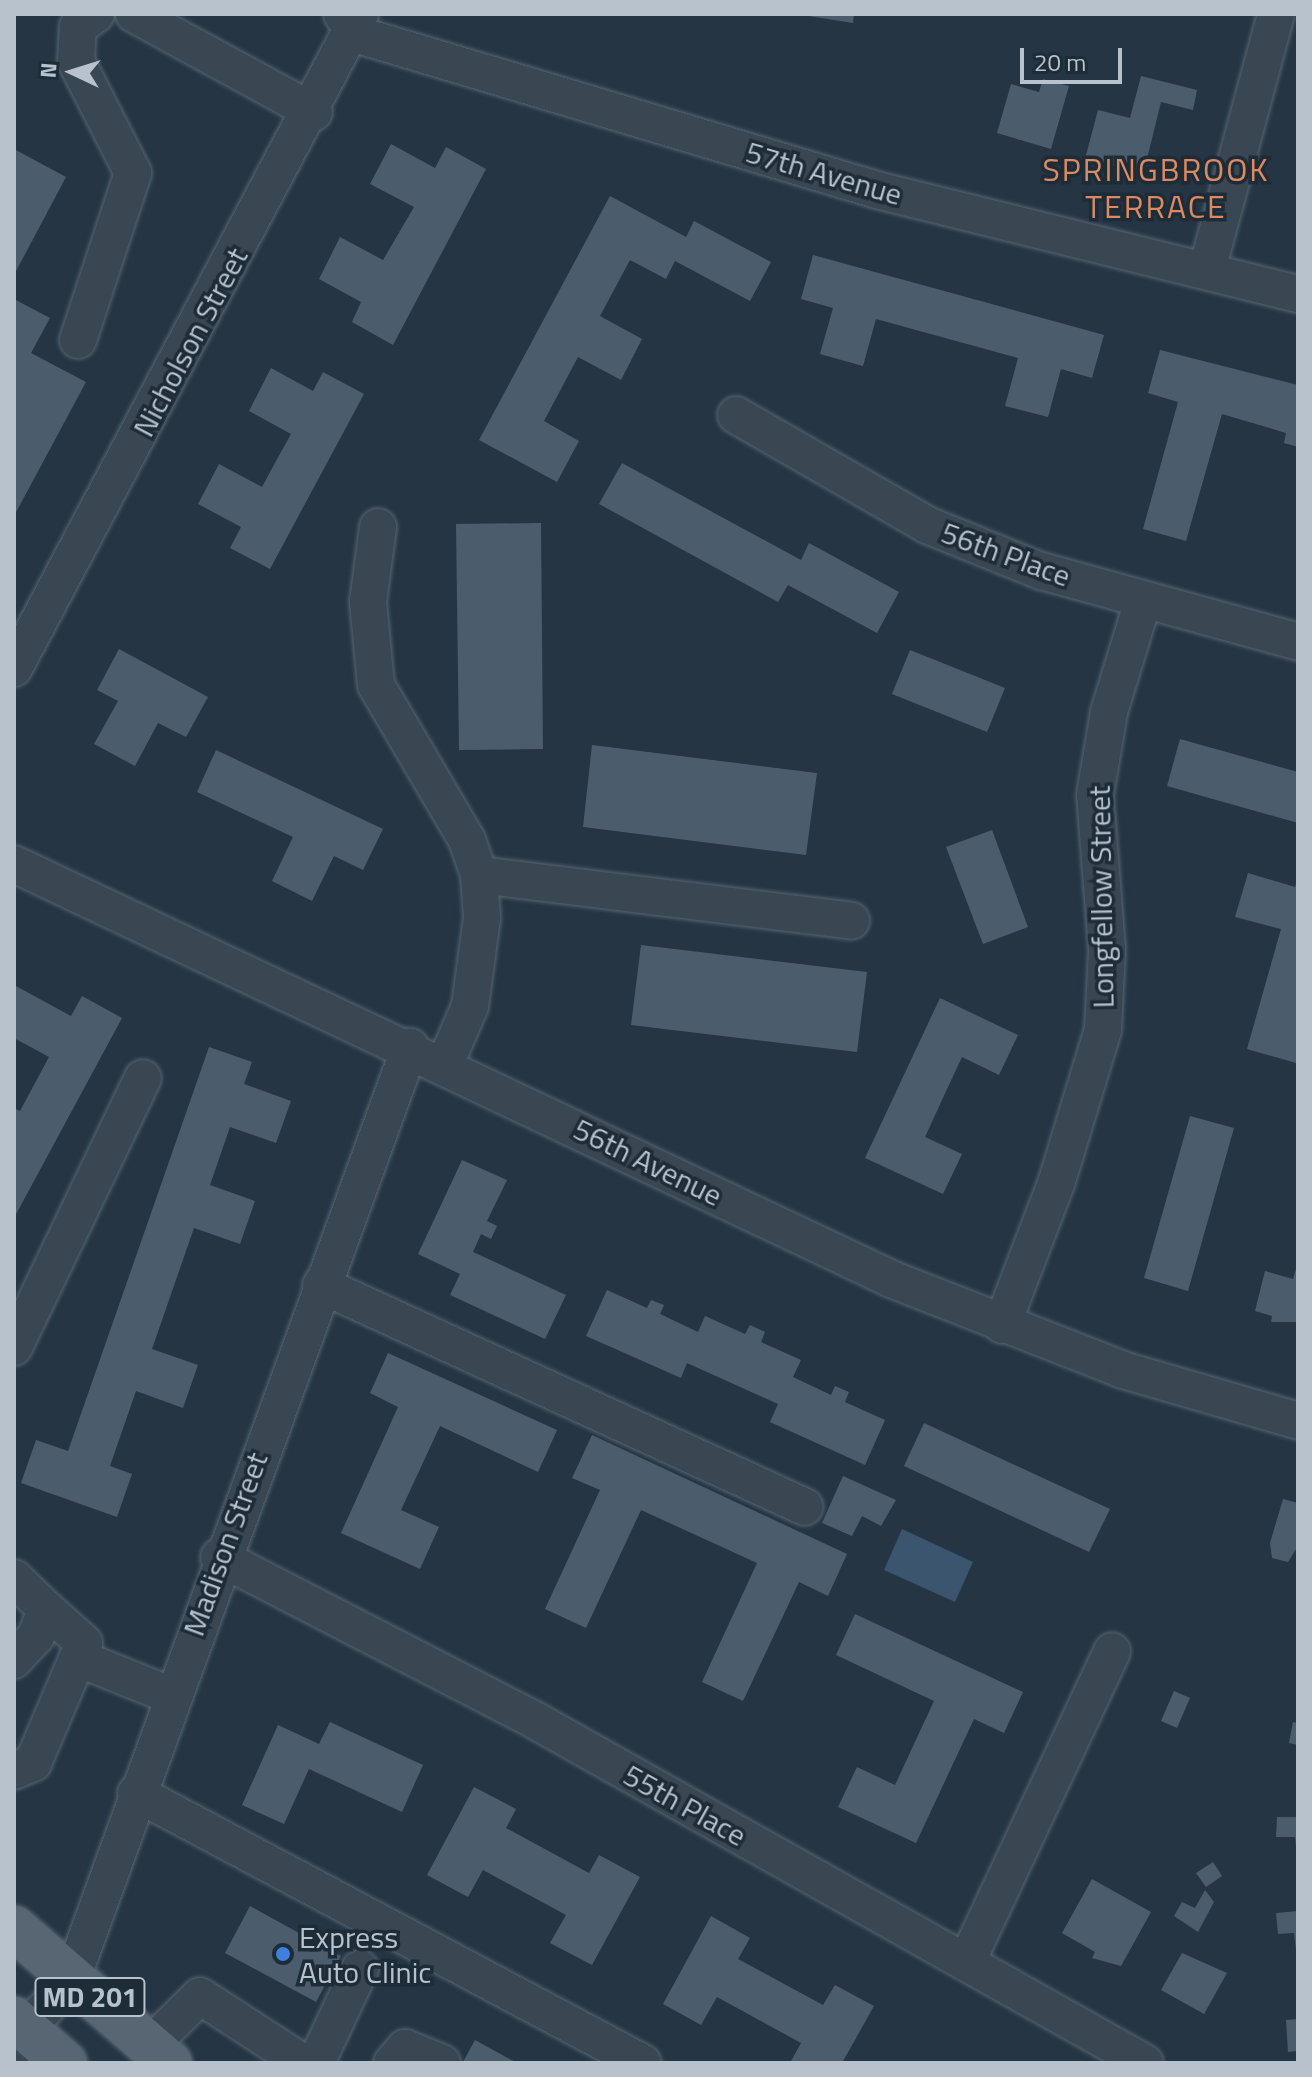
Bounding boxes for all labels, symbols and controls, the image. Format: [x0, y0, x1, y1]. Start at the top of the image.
north arrow [32, 32, 112, 112]
scale bar [1024, 32, 1126, 82]
text: 20 m [1034, 44, 1086, 80]
text: N [31, 62, 66, 79]
street label: 57th Avenue [742, 134, 906, 212]
district label: SPRINGBROOK TERRACE [1042, 151, 1270, 226]
street label: Nicholson Street [125, 241, 255, 443]
street label: 56th Place [937, 514, 1075, 594]
street label: Longfellow Street [1081, 785, 1121, 1009]
street label: 56th Avenue [568, 1111, 728, 1213]
street label: Madison Street [175, 1447, 275, 1641]
street label: 55th Place [617, 1757, 753, 1853]
place label: Express Auto Clinic [299, 1919, 431, 1990]
marker: Express Auto Clinic [274, 1945, 292, 1963]
road number: MD 201 [34, 1973, 146, 2021]

